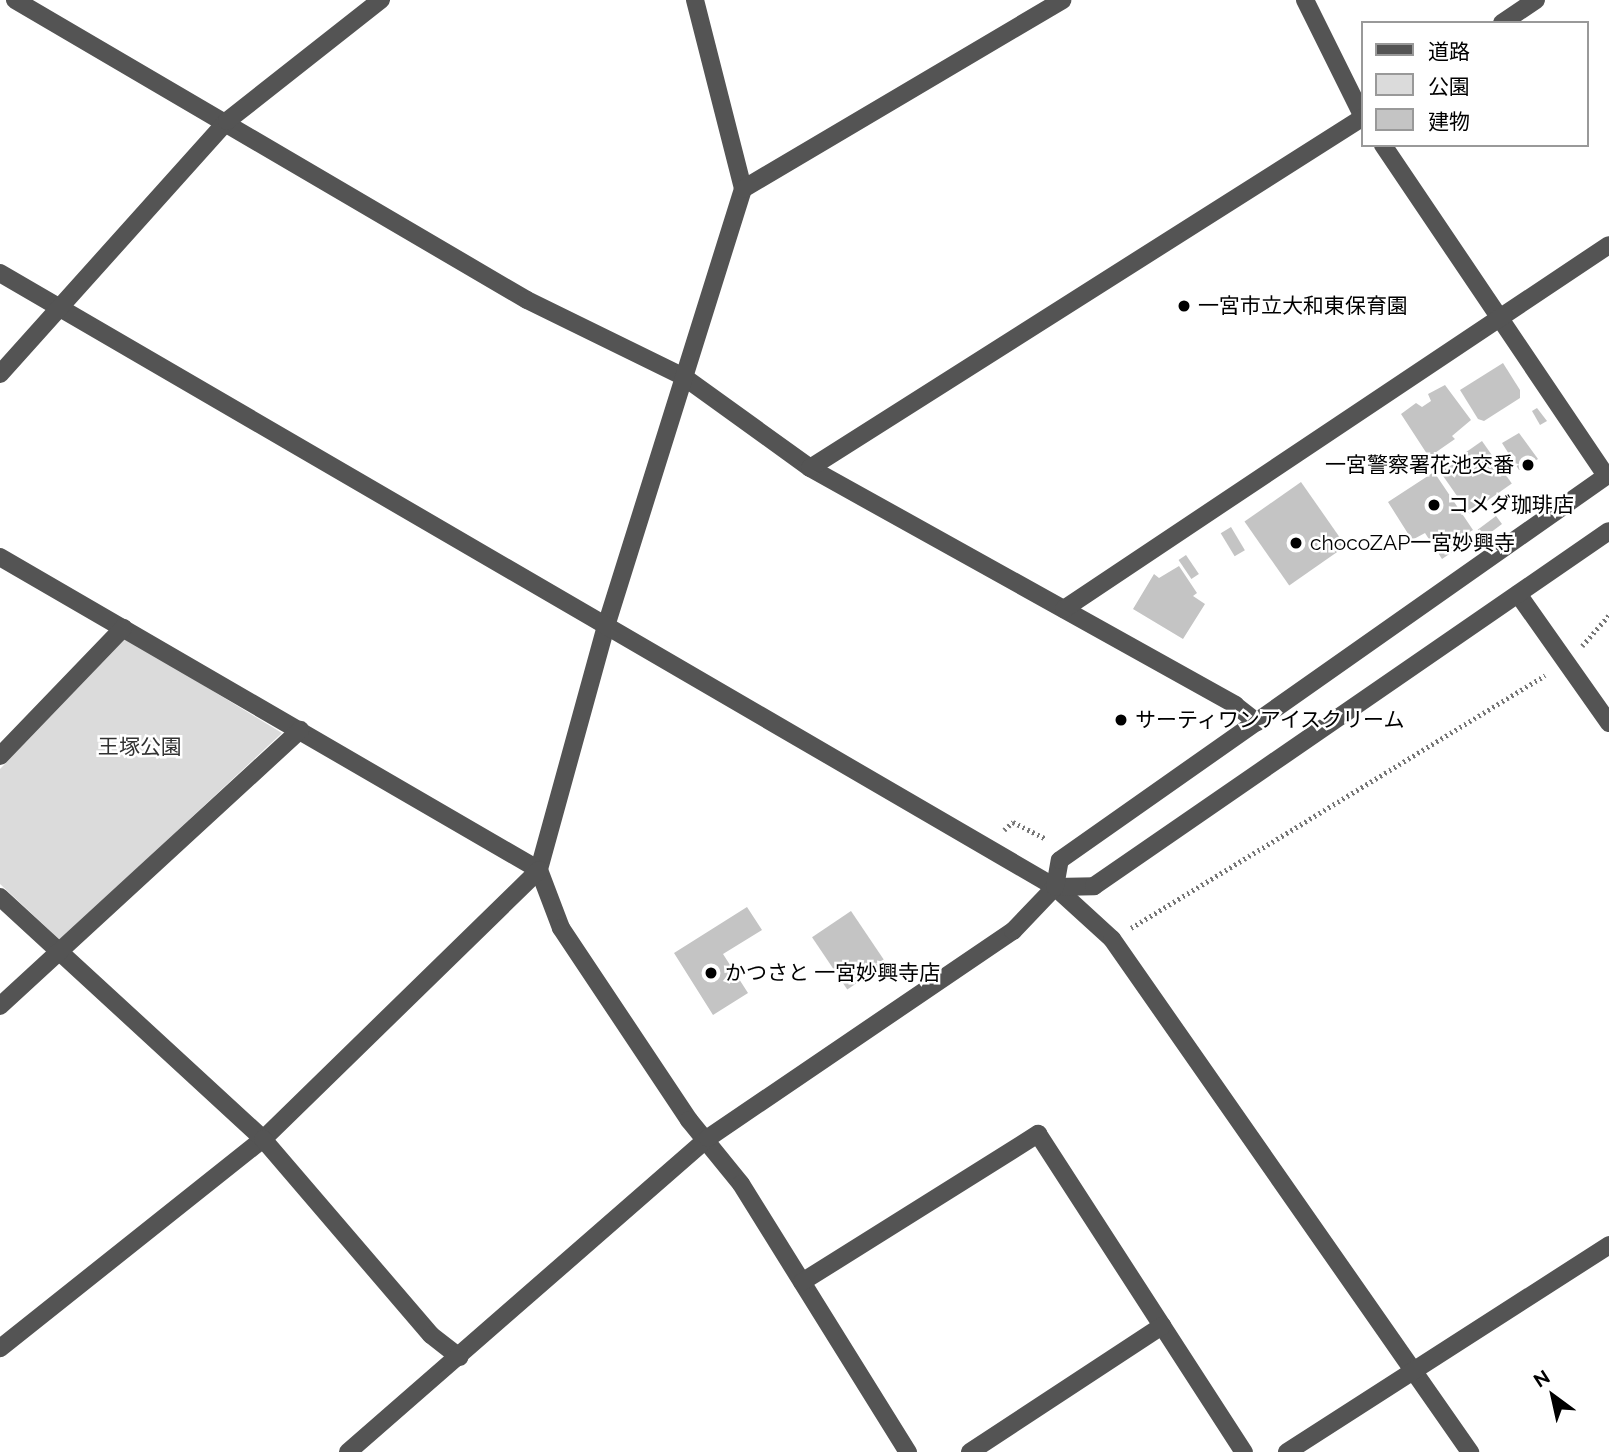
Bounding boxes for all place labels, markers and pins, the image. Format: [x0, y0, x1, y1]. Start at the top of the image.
place label: 一宮市立大和東保育園 [1198, 293, 1408, 319]
marker: 一宮市立大和東保育園 [1176, 298, 1192, 314]
place label: 一宮警察署花池交番 [1325, 452, 1514, 478]
marker: 一宮警察署花池交番 [1520, 457, 1536, 473]
place label: コメダ珈琲店 [1448, 492, 1574, 518]
marker: コメダ珈琲店 [1426, 497, 1442, 513]
place label: chocoZAP一宮妙興寺 [1310, 530, 1515, 556]
marker: chocoZAP一宮妙興寺 [1288, 535, 1304, 551]
place label: サーティワンアイスクリーム [1135, 707, 1408, 733]
marker: サーティワンアイスクリーム [1113, 712, 1129, 728]
place label: かつさと 一宮妙興寺店 [725, 960, 940, 986]
marker: かつさと 一宮妙興寺店 [703, 965, 719, 981]

